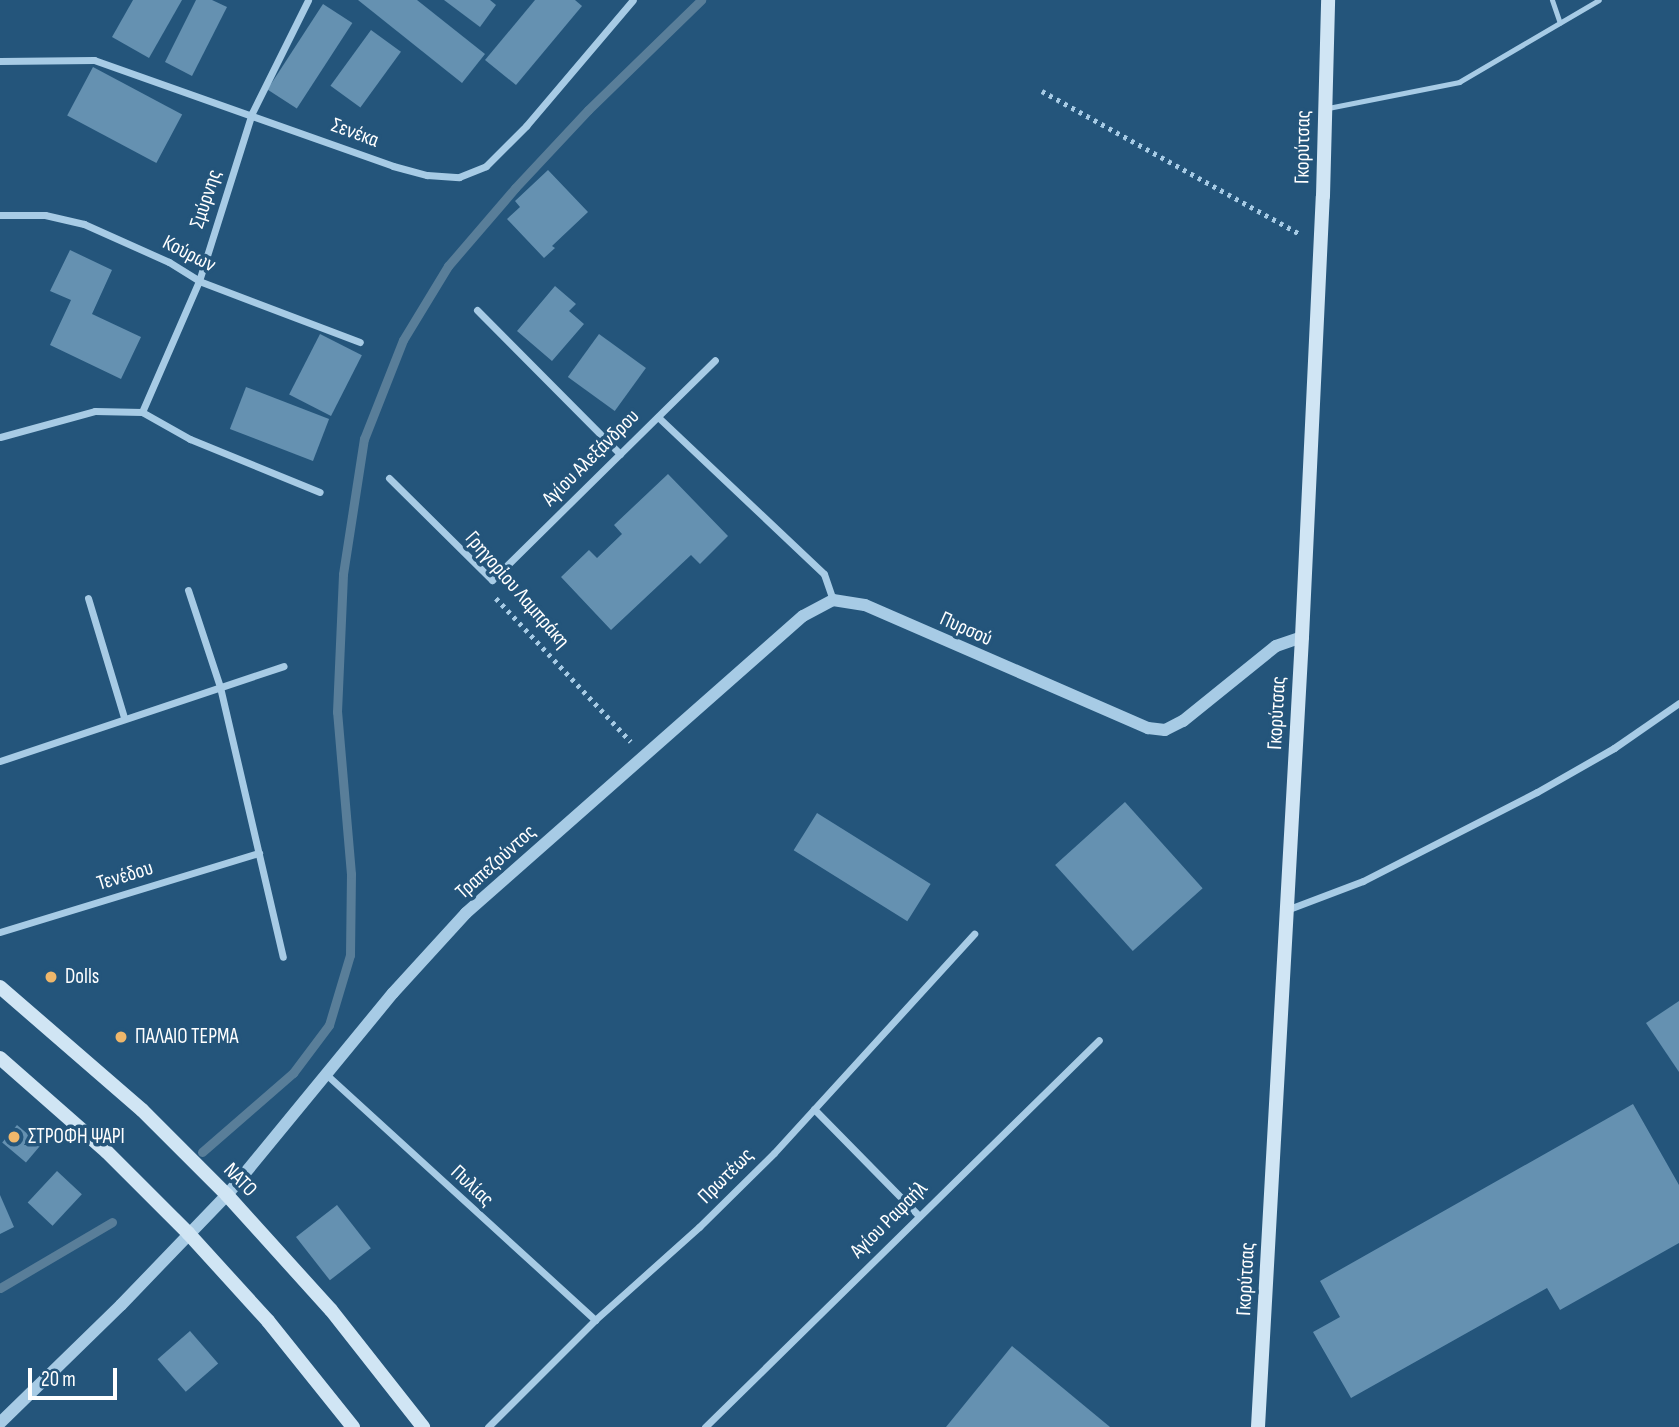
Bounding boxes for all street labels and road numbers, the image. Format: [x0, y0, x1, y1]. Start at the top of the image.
street label: Γκορύτσας [1290, 110, 1316, 184]
street label: Σενέκα [328, 113, 382, 153]
street label: Σμύρνης [185, 166, 227, 232]
street label: Κούρων [158, 230, 220, 278]
street label: Αγίου Αλεξάνδρου [537, 404, 645, 512]
street label: Γρηγορίου Λαμπράκη [459, 526, 575, 654]
street label: Πυρσού [936, 606, 996, 652]
street label: Γκορύτσας [1262, 676, 1292, 750]
street label: Τραπεζούντος [451, 819, 541, 905]
street label: Τενέδου [94, 856, 156, 896]
street label: Πρωτέως [693, 1143, 759, 1209]
street label: ΝΑΤΟ [218, 1158, 262, 1202]
street label: Πυλίας [445, 1160, 499, 1212]
street label: Αγίου Ραφαήλ [845, 1176, 933, 1264]
street label: Γκορύτσας [1231, 1242, 1261, 1316]

